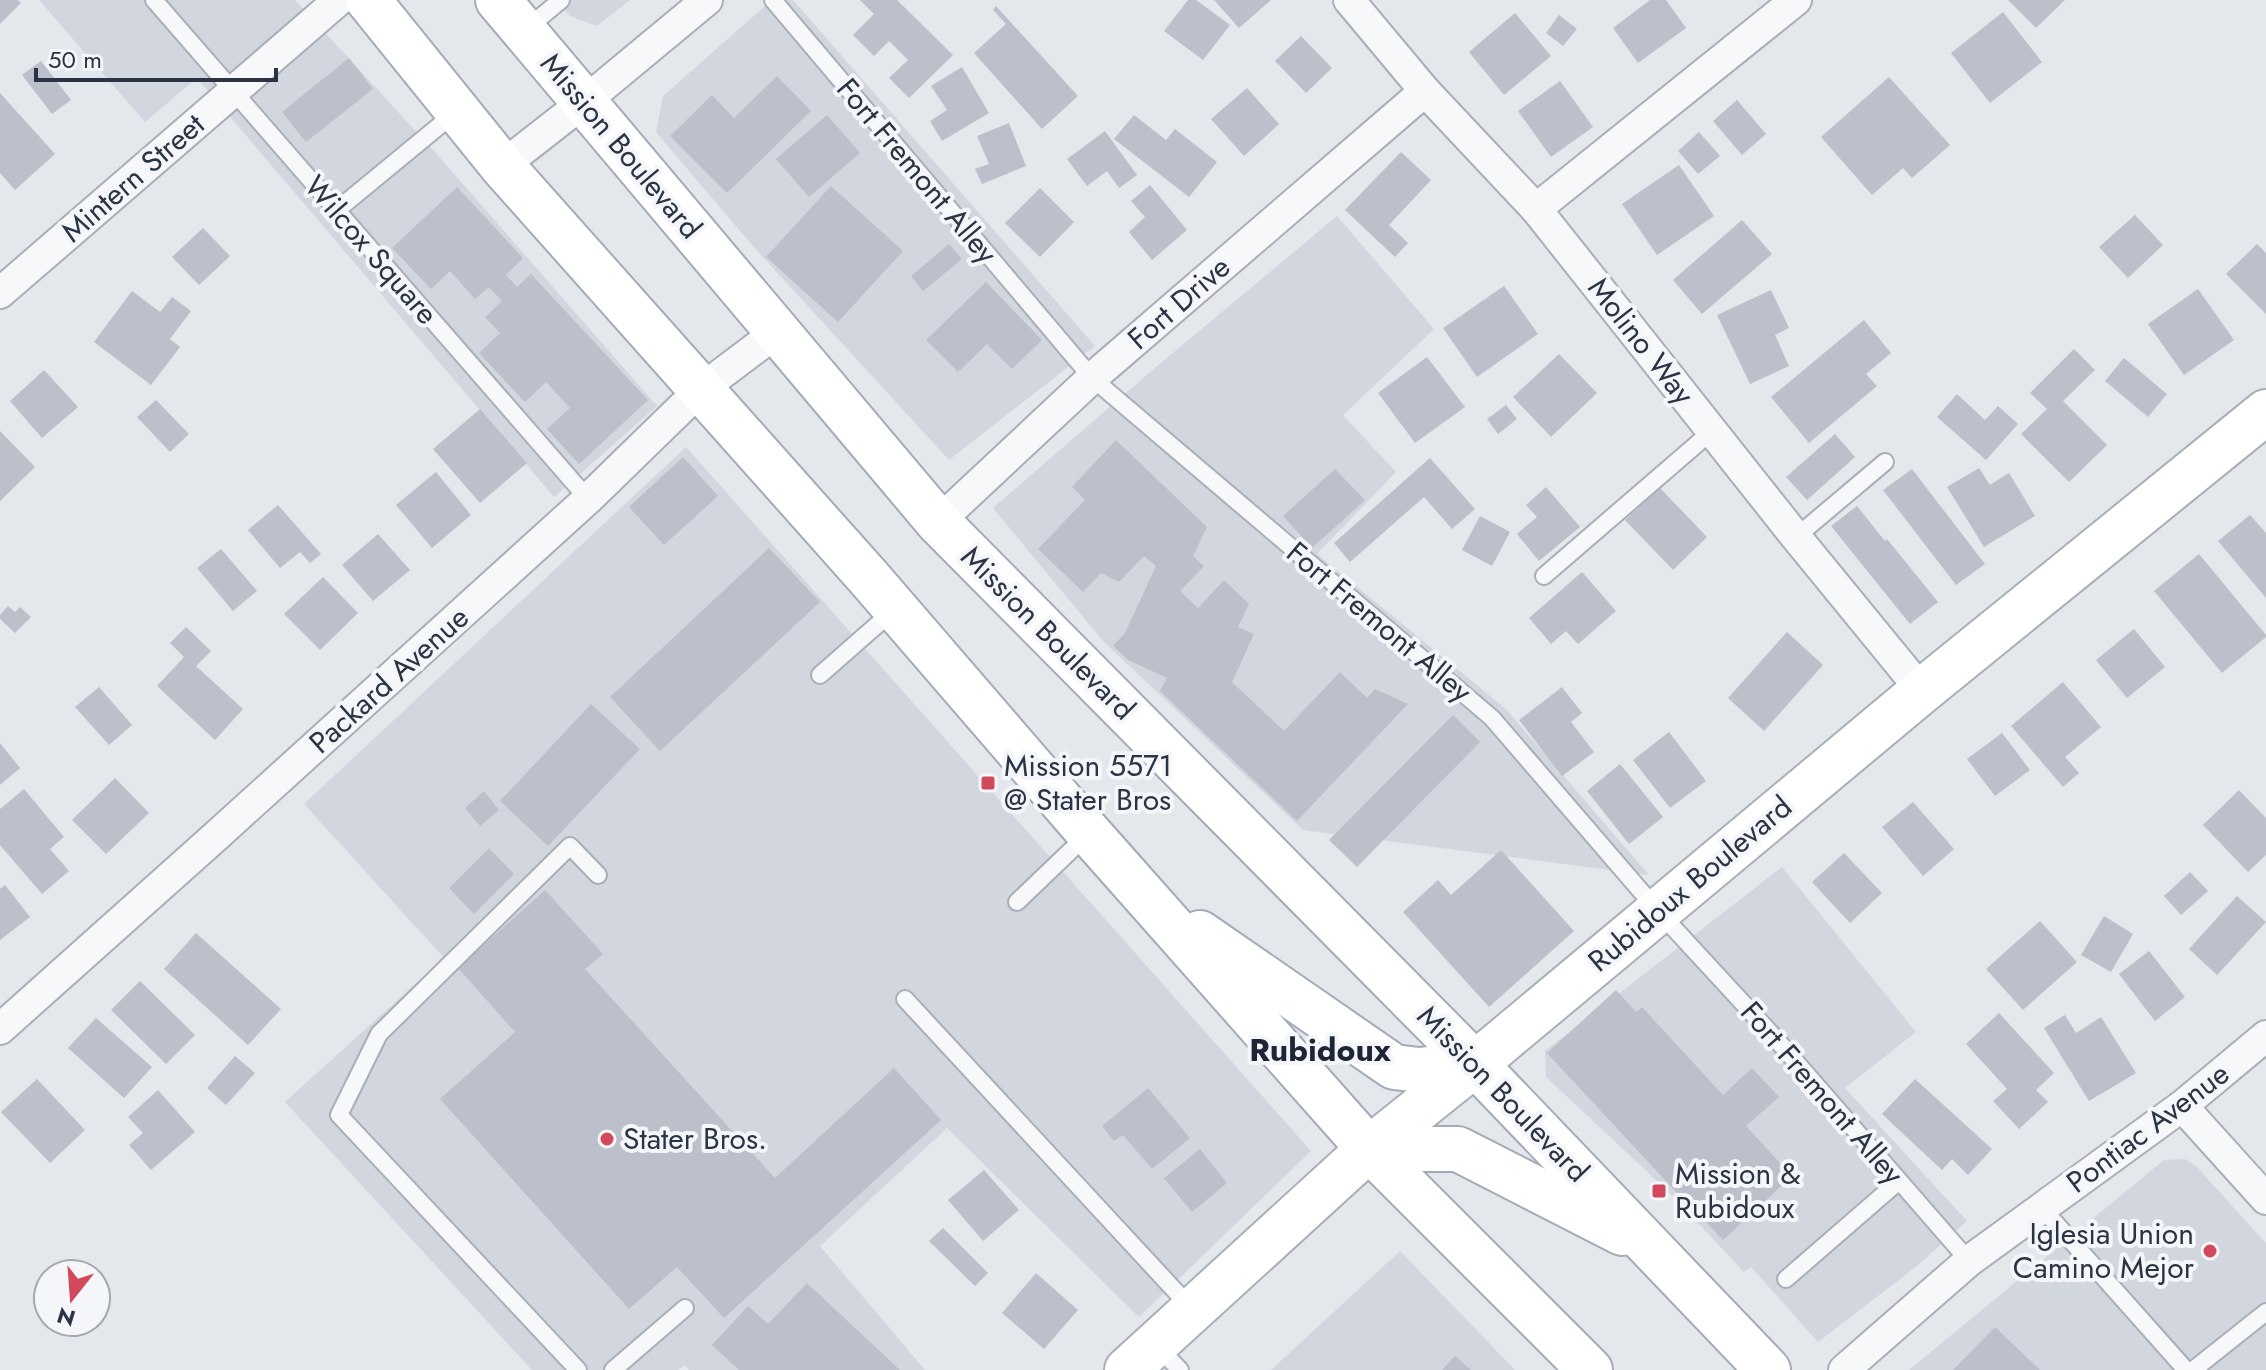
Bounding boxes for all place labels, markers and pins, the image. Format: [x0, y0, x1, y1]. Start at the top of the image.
place label: Mission 5571 @ Stater Bros [1004, 744, 1172, 821]
marker: Mission 5571 @ Stater Bros [979, 774, 997, 792]
place label: Stater Bros. [623, 1117, 767, 1160]
marker: Stater Bros. [598, 1130, 616, 1148]
place label: Mission & Rubidoux [1675, 1152, 1800, 1229]
marker: Mission & Rubidoux [1650, 1182, 1668, 1200]
place label: Iglesia Union Camino Mejor [2013, 1212, 2195, 1289]
marker: Iglesia Union Camino Mejor [2201, 1242, 2219, 1260]

